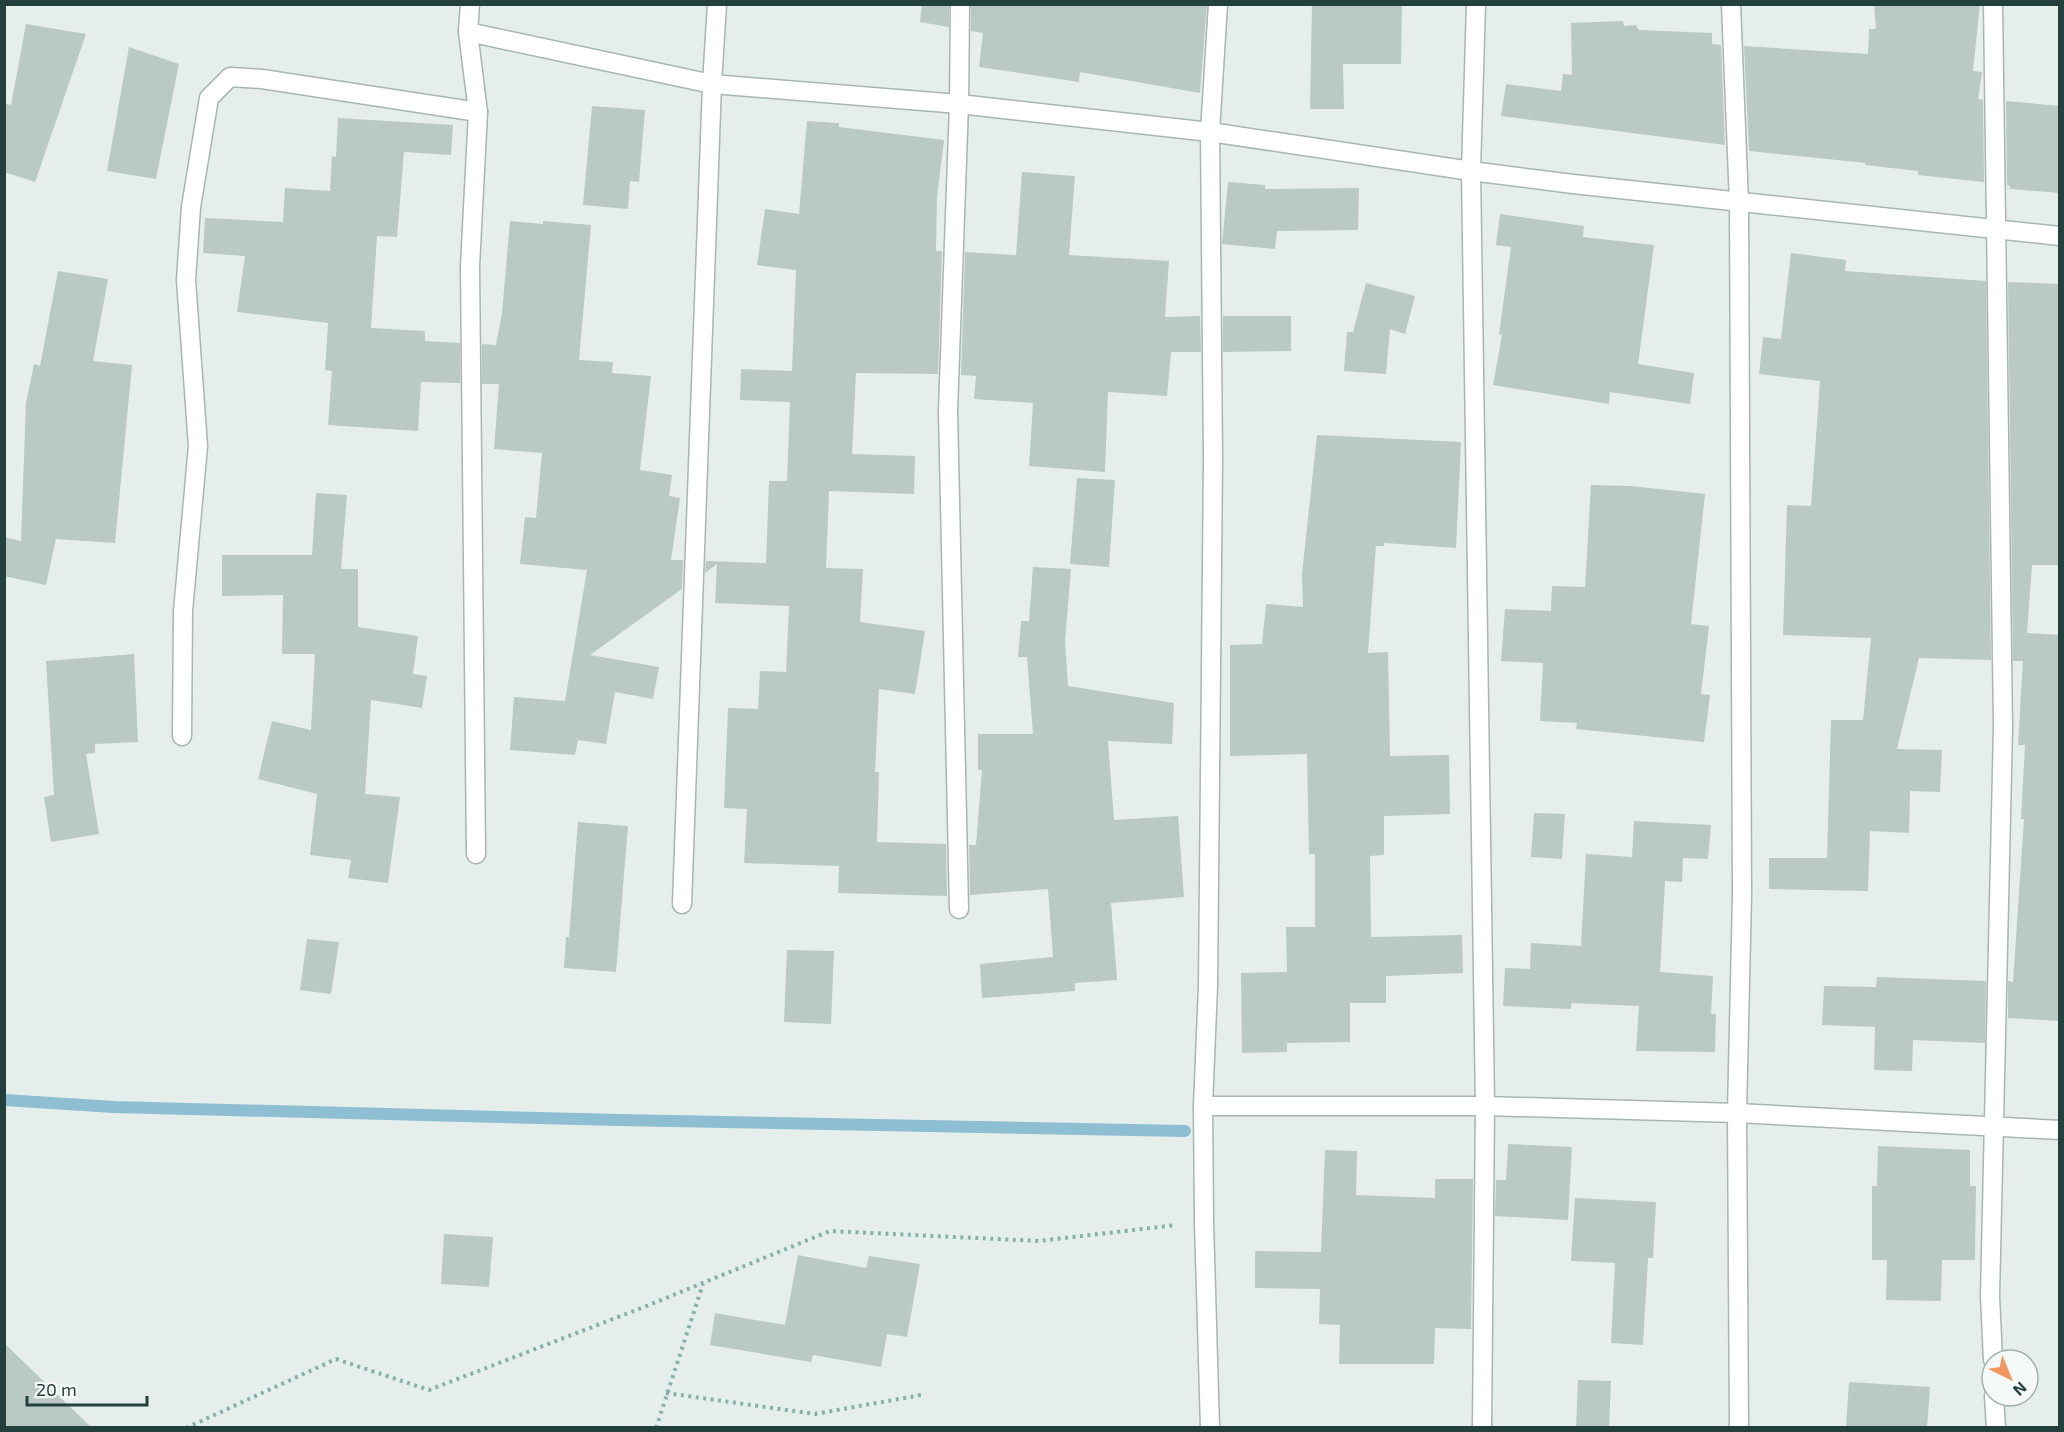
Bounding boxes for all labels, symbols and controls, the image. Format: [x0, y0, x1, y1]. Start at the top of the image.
north arrow [1980, 1348, 2040, 1408]
scale bar [27, 1369, 147, 1407]
text: 20 m [36, 1378, 77, 1400]
text: N [2010, 1378, 2031, 1400]

